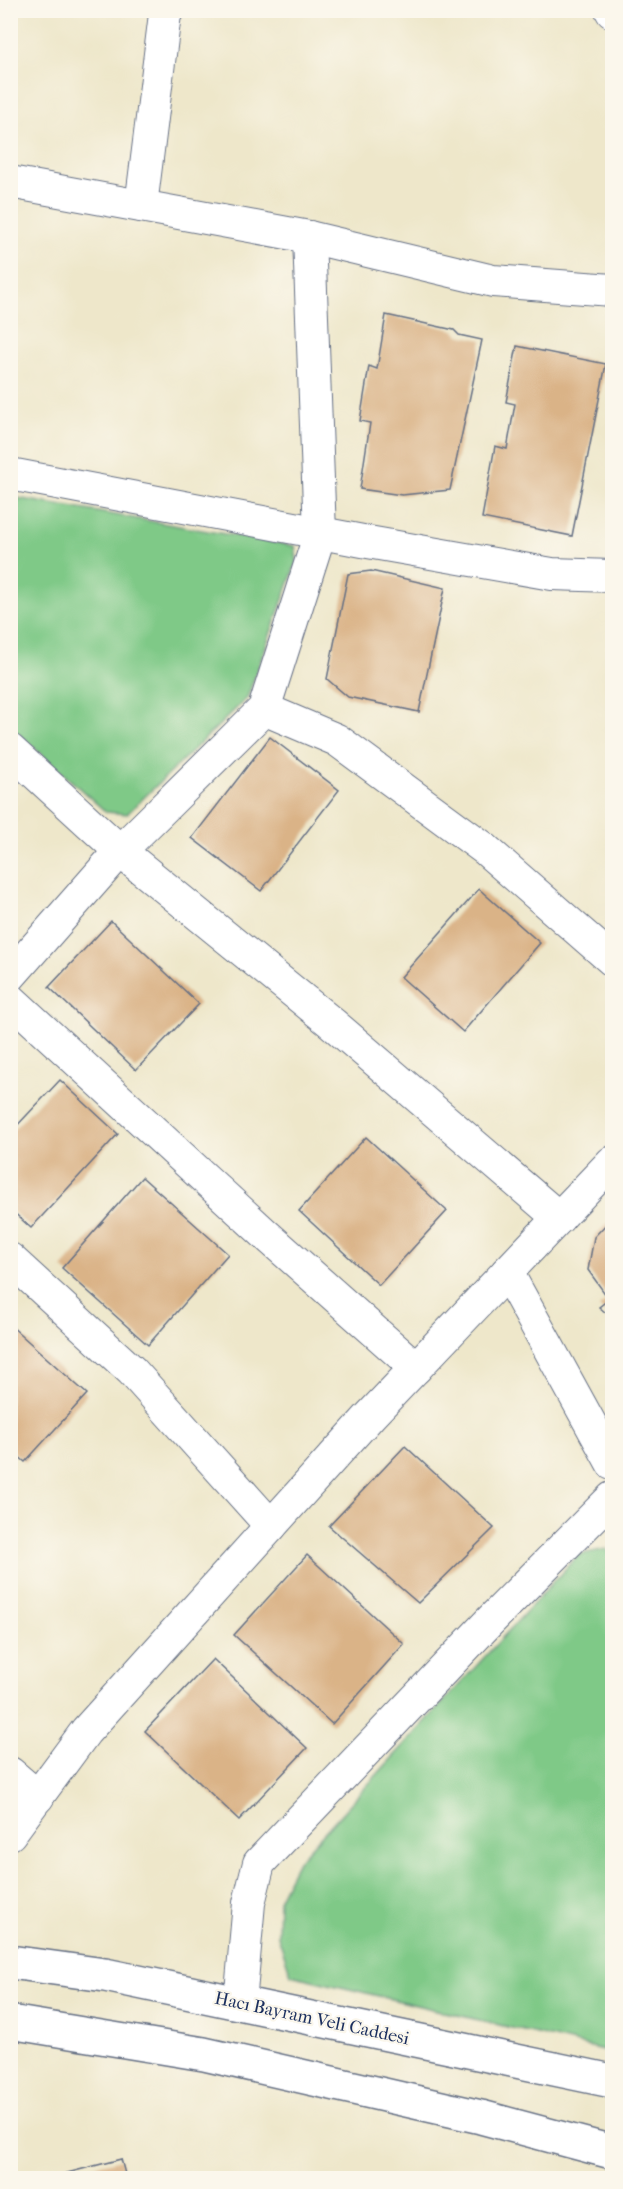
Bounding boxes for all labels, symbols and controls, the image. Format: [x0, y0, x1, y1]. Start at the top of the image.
street label: Hacı Bayram Veli Caddesi [213, 1988, 412, 2050]

